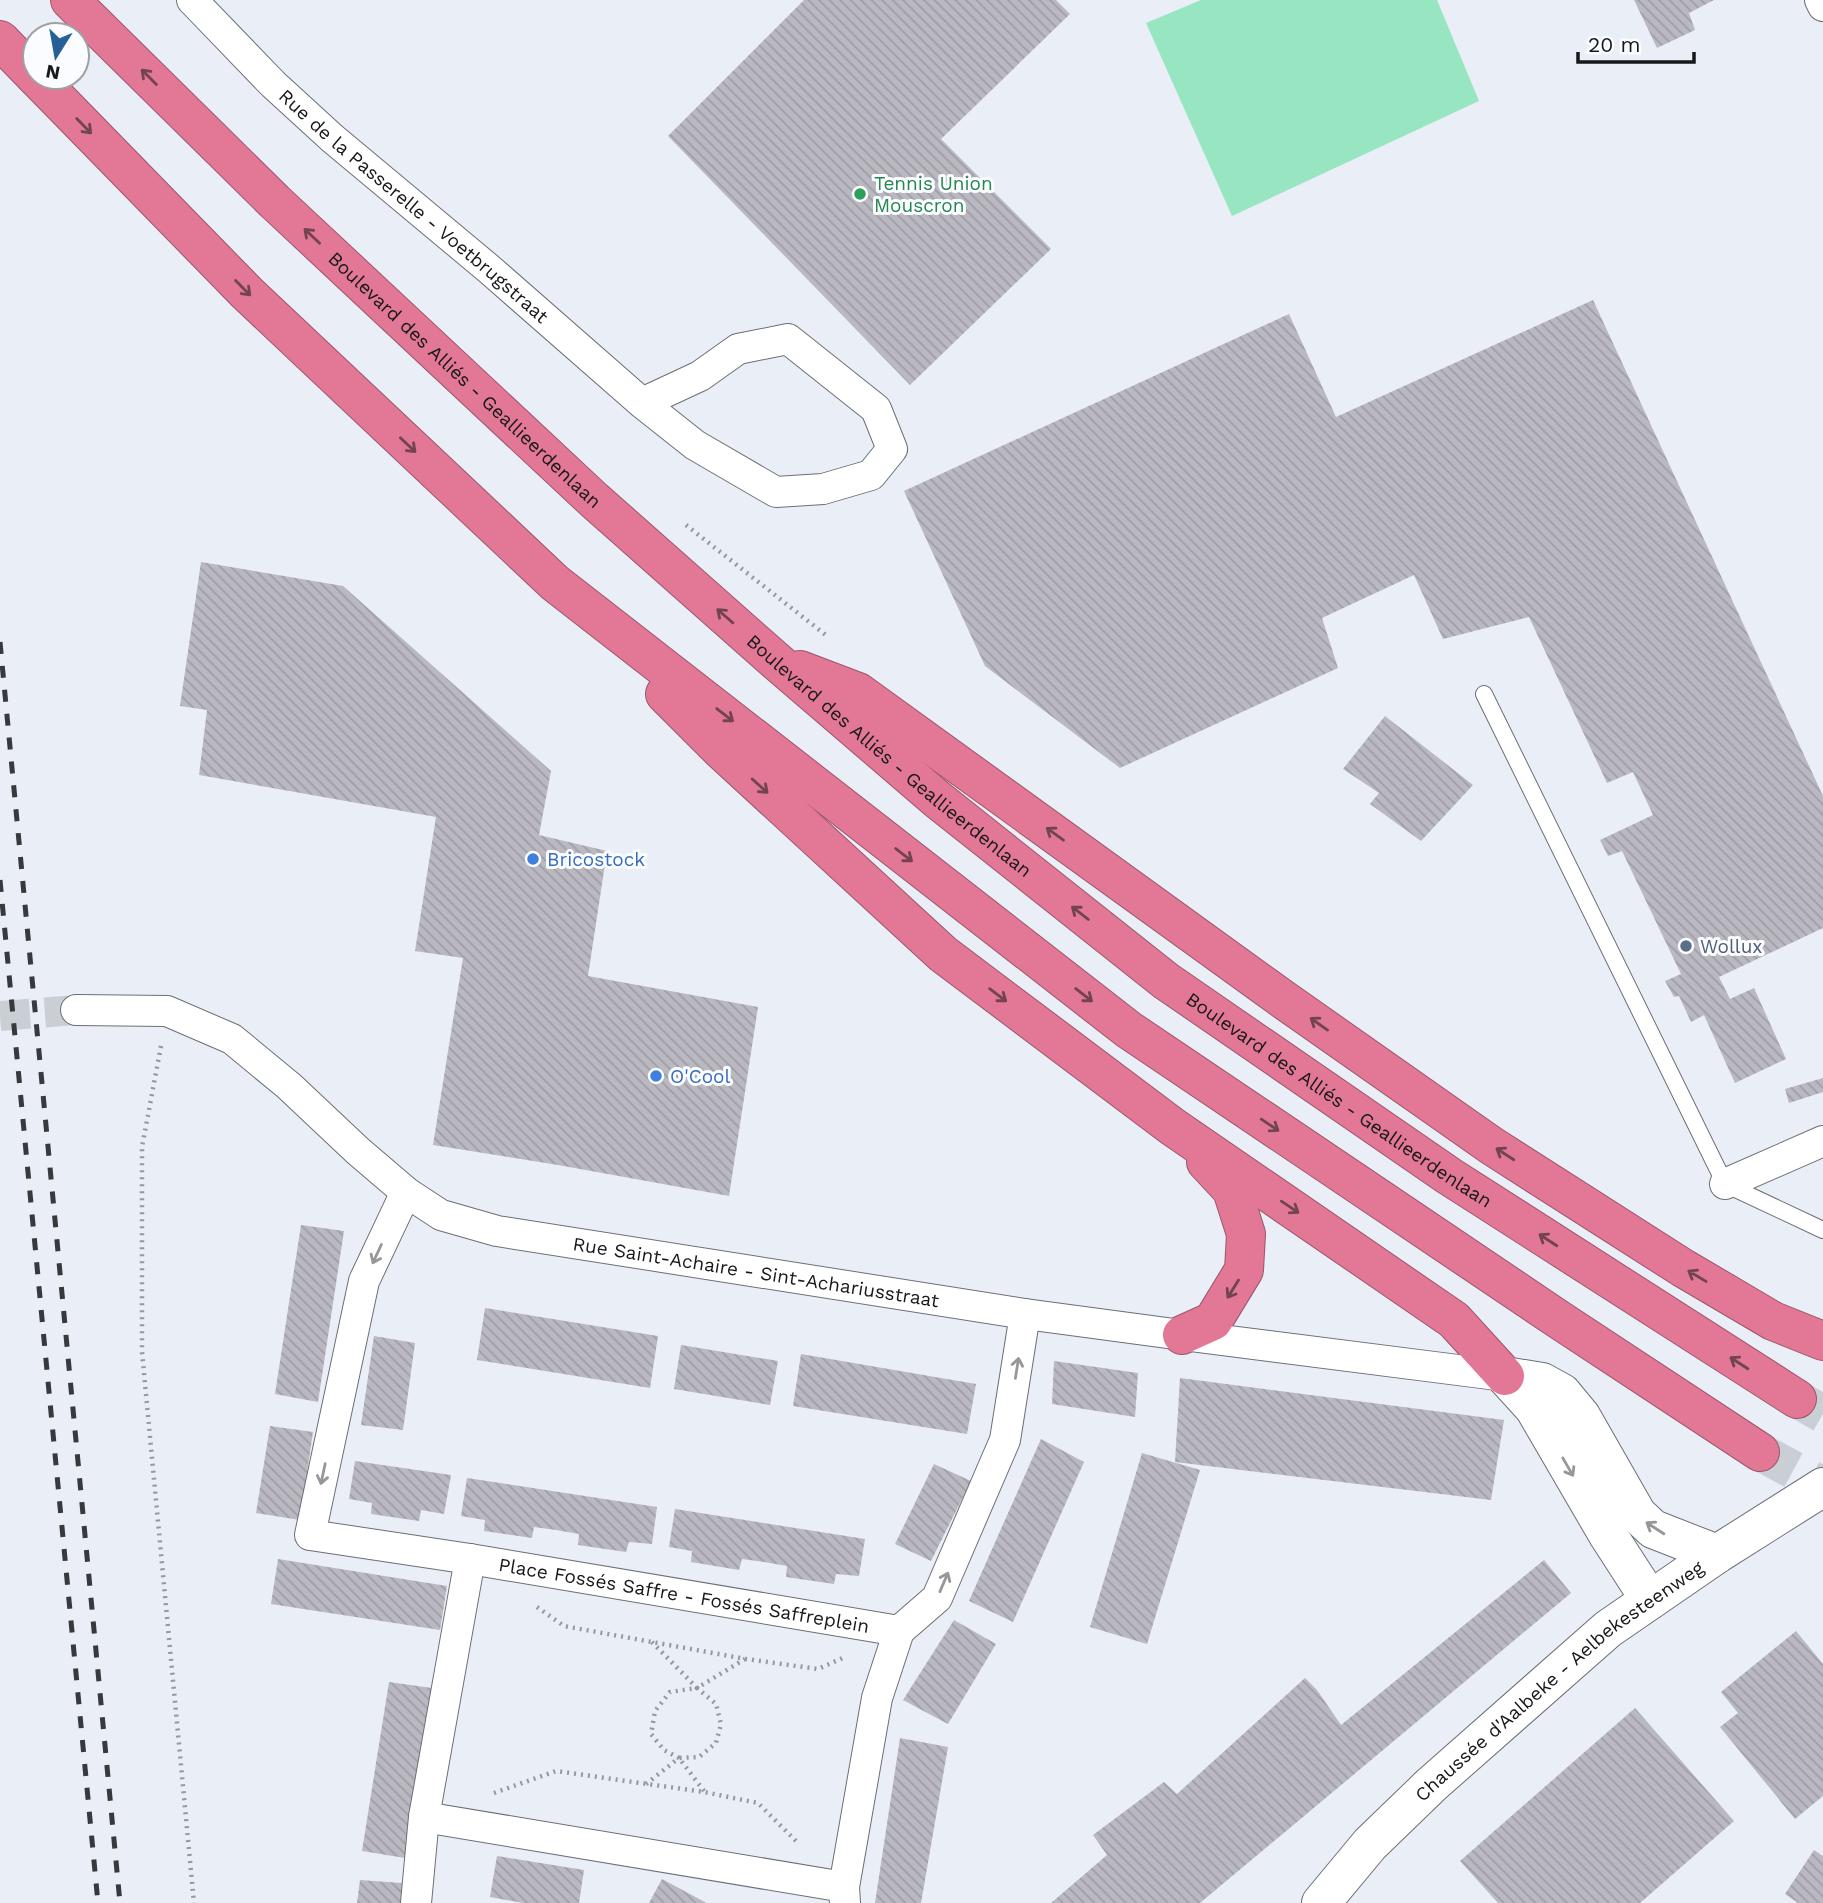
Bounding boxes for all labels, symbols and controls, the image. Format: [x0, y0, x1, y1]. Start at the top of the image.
north arrow [21, 21, 91, 91]
scale bar [1578, 21, 1694, 65]
text: 20 m [1588, 32, 1640, 57]
text: N [44, 60, 62, 85]
one-way arrow [141, 69, 158, 86]
street label: Rue de la Passerelle - Voetbrugstraat [274, 84, 553, 328]
one-way arrow [75, 117, 92, 134]
place label: Tennis Union Mouscron [874, 172, 993, 217]
marker: Tennis Union Mouscron [852, 186, 868, 202]
one-way arrow [303, 228, 321, 244]
street label: Boulevard des Alliés - Geallieerdenlaan [323, 247, 606, 513]
one-way arrow [234, 280, 251, 297]
one-way arrow [399, 436, 416, 453]
one-way arrow [716, 608, 734, 624]
street label: Boulevard des Alliés - Geallieerdenlaan [742, 630, 1036, 882]
one-way arrow [715, 708, 733, 723]
one-way arrow [751, 778, 769, 794]
one-way arrow [1046, 827, 1065, 841]
one-way arrow [894, 847, 913, 862]
place label: Bricostock [547, 848, 645, 871]
marker: Bricostock [525, 851, 541, 867]
one-way arrow [1072, 906, 1090, 921]
place label: Wollux [1700, 935, 1763, 958]
marker: Wollux [1678, 938, 1694, 954]
one-way arrow [988, 987, 1006, 1002]
one-way arrow [1074, 987, 1092, 1002]
street label: Boulevard des Alliés - Geallieerdenlaan [1182, 988, 1496, 1213]
one-way arrow [1310, 1017, 1329, 1031]
place label: O'Cool [670, 1065, 730, 1088]
marker: O'Cool [648, 1068, 664, 1084]
one-way arrow [1260, 1118, 1279, 1132]
one-way arrow [1496, 1147, 1516, 1161]
one-way arrow [1280, 1200, 1299, 1215]
street label: Rue Saint-Achaire - Sint-Achariusstraat [571, 1232, 941, 1312]
one-way arrow [1539, 1232, 1558, 1247]
one-way arrow [370, 1243, 383, 1264]
one-way arrow [1688, 1269, 1708, 1283]
one-way arrow [1225, 1279, 1240, 1298]
one-way arrow [1730, 1355, 1750, 1369]
one-way arrow [1011, 1357, 1024, 1380]
one-way arrow [1562, 1456, 1575, 1477]
one-way arrow [315, 1462, 329, 1485]
one-way arrow [1646, 1520, 1665, 1535]
street label: Place Fossés Saffre - Fossés Saffreplein [497, 1553, 871, 1638]
street label: Chaussée d'Aalbeke - Aelbekesteenweg [1410, 1555, 1709, 1806]
one-way arrow [938, 1572, 951, 1593]

